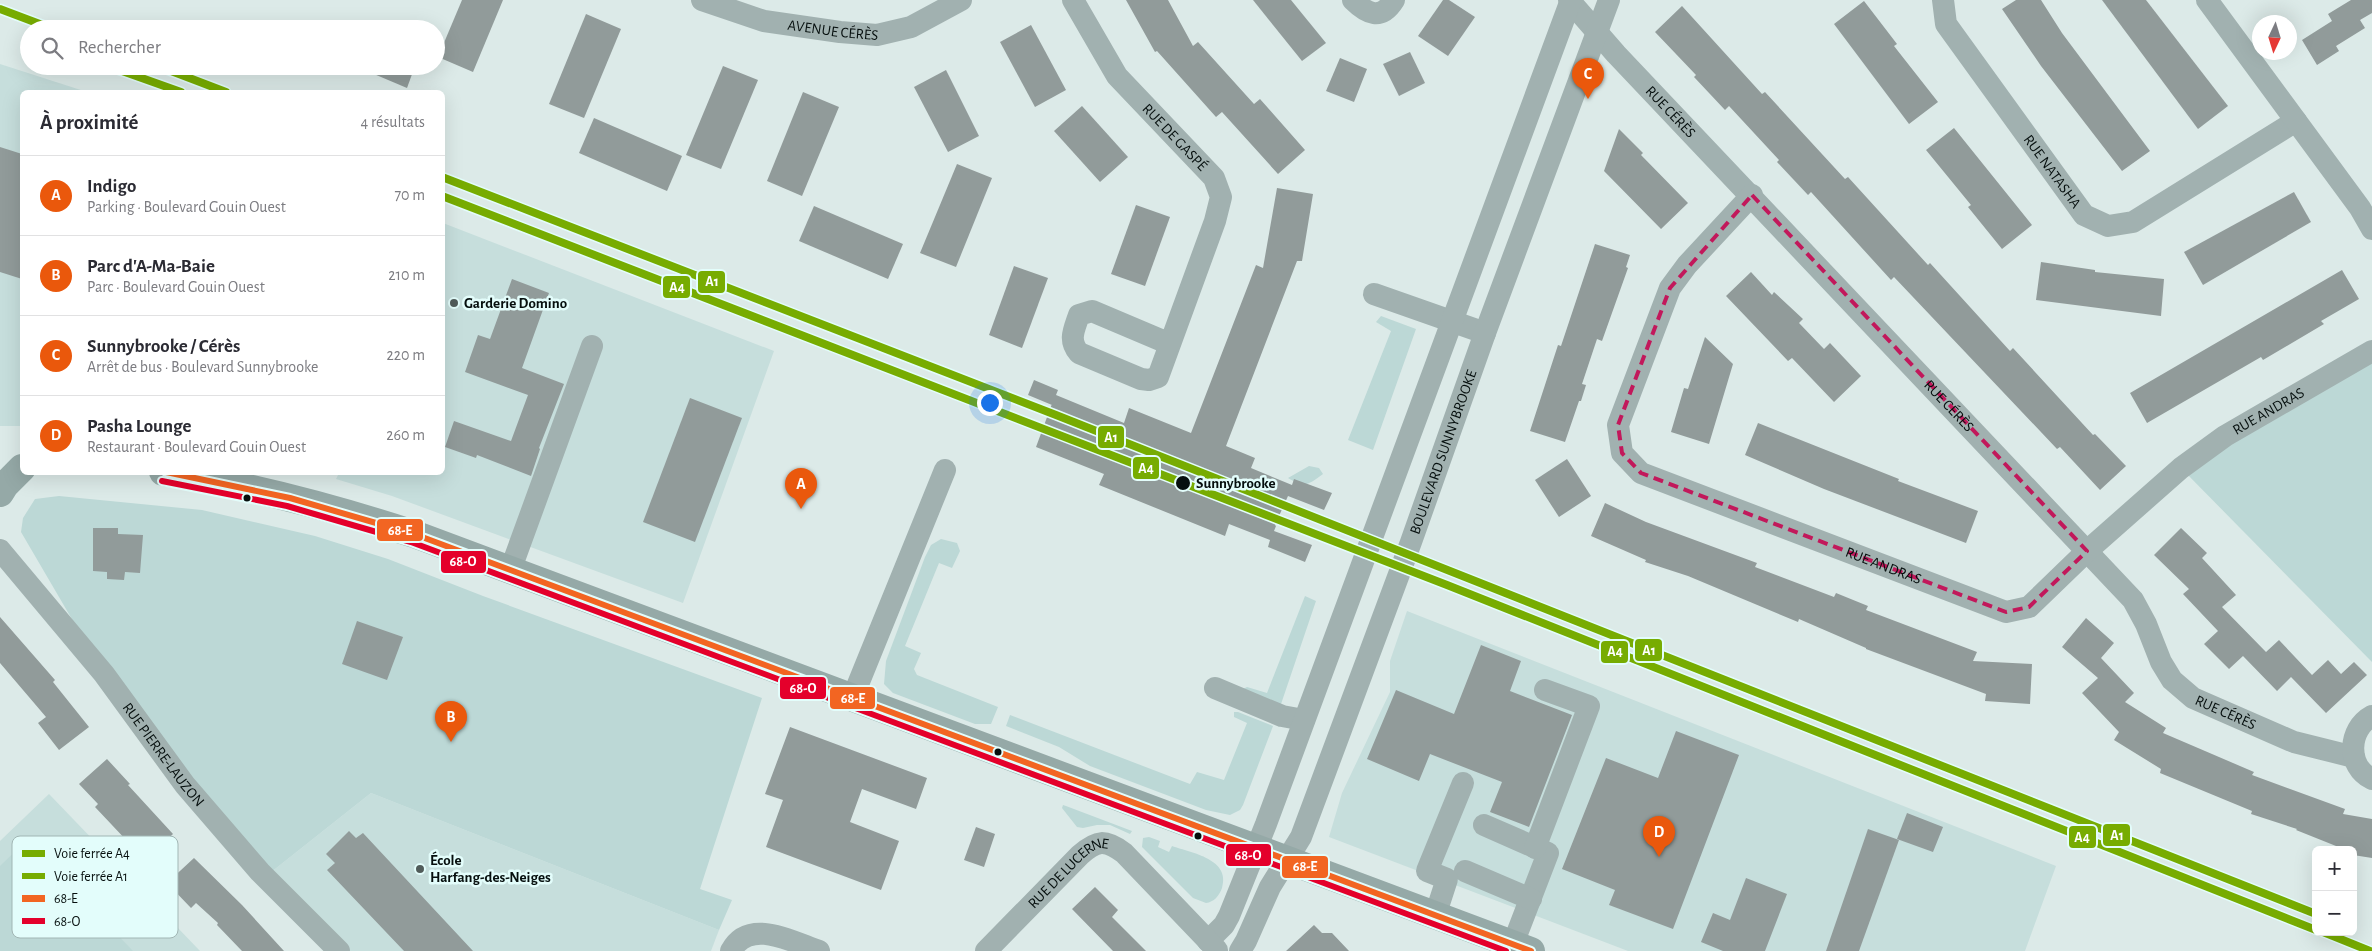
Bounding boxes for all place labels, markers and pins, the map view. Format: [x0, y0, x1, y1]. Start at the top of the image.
pin: C [1572, 58, 1604, 99]
place label: Garderie Domino [464, 296, 567, 311]
marker: Garderie Domino [448, 297, 460, 309]
pin: A [785, 468, 817, 509]
marker: Sunnybrooke [1174, 474, 1192, 492]
place label: Sunnybrooke [1196, 476, 1276, 491]
unlabelled marker [242, 493, 252, 503]
pin: B [435, 701, 467, 742]
unlabelled marker [993, 747, 1003, 757]
pin: D [1643, 816, 1675, 857]
unlabelled marker [1193, 831, 1203, 841]
place label: École Harfang-des-Neiges [430, 851, 551, 885]
marker: École Harfang-des-Neiges [414, 863, 426, 875]

